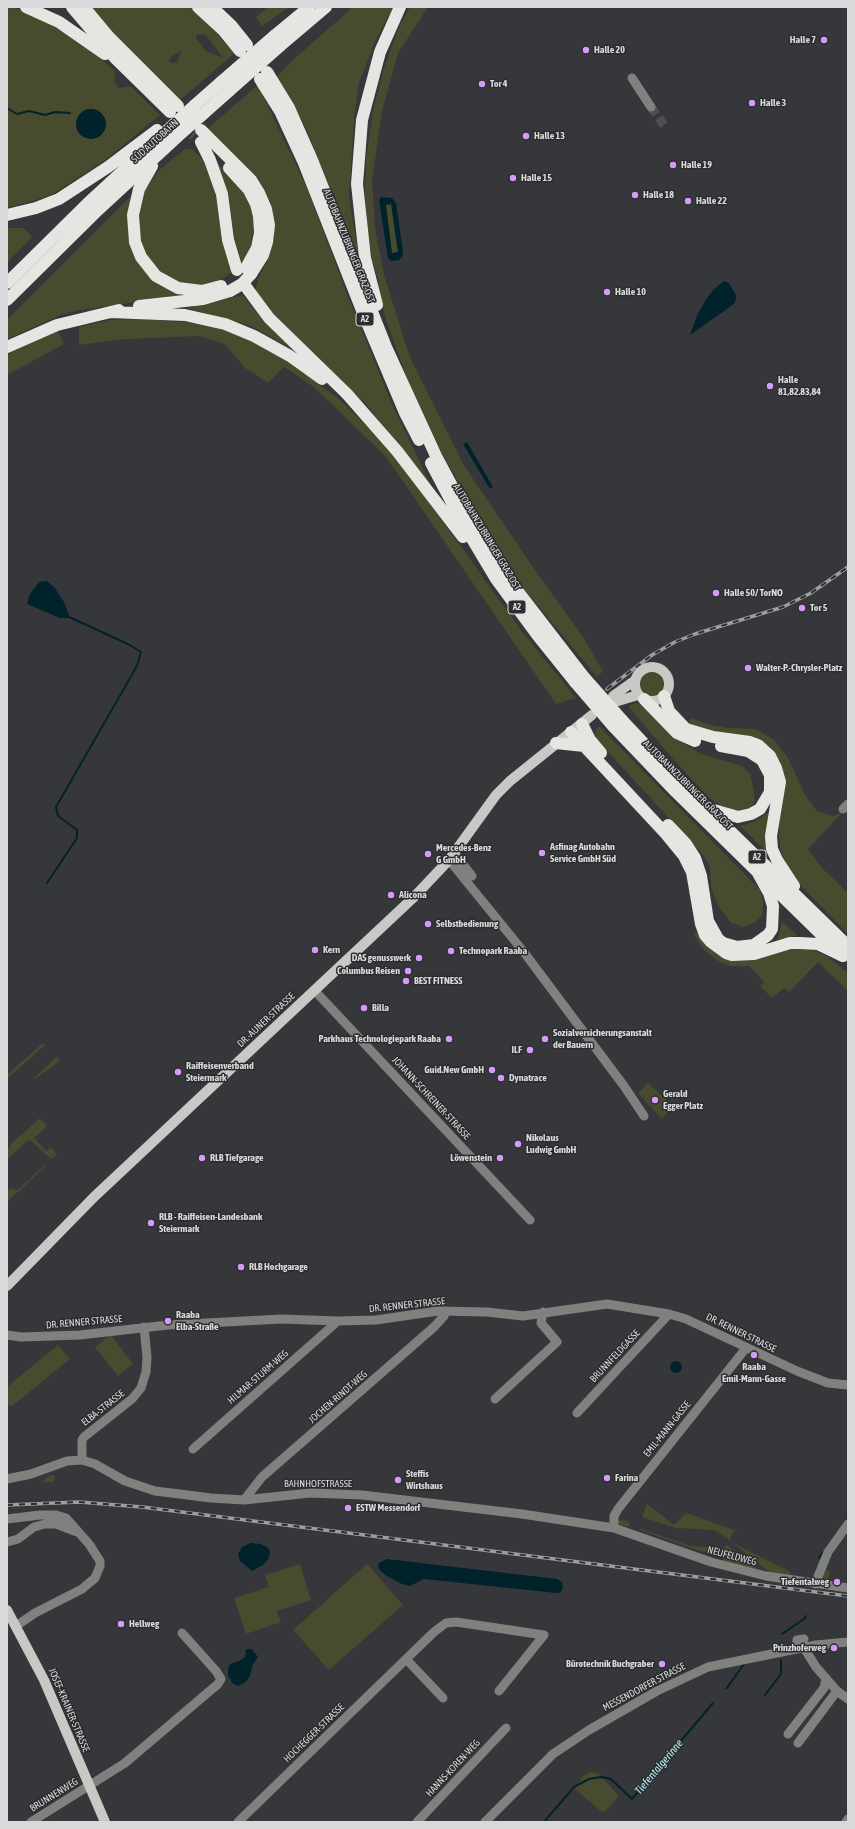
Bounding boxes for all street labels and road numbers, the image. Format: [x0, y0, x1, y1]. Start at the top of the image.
street label: SÜD AUTOBAHN [129, 117, 181, 165]
street label: AUTOBAHNZUBRINGER GRAZ OST [321, 187, 377, 305]
road number: A2 [356, 312, 374, 326]
street label: AUTOBAHNZUBRINGER GRAZ OST [450, 482, 524, 592]
road number: A2 [508, 600, 526, 614]
street label: AUTOBAHNZUBRINGER GRAZ OST [641, 738, 735, 832]
road number: A2 [748, 850, 766, 864]
street label: DR.-AUNER-STRASSE [235, 990, 297, 1050]
street label: JOHANN-SCHREINER-STRASSE [389, 1054, 473, 1142]
street label: DR. RENNER STRASSE [368, 1295, 446, 1315]
street label: DR. RENNER STRASSE [704, 1311, 778, 1355]
street label: DR. RENNER STRASSE [45, 1313, 123, 1331]
street label: BRUNNFELDGASSE [587, 1327, 643, 1385]
street label: HILMAR-STURM-WEG [225, 1347, 291, 1407]
street label: JOCHEN-RINDT-WEG [306, 1368, 370, 1426]
street label: ELBA-STRASSE [79, 1387, 127, 1429]
street label: EMIL-MANN-GASSE [641, 1399, 693, 1459]
street label: BAHNHOFSTRASSE [284, 1478, 352, 1490]
street label: NEUFELDWEG [706, 1544, 758, 1568]
street label: MESSENDORFER STRASSE [601, 1660, 687, 1714]
street label: JOSEF-KRAINER-STRASSE [46, 1666, 92, 1754]
street label: HOCHEGGER-STRASSE [281, 1701, 347, 1765]
street label: HANNS-KOREN-WEG [423, 1737, 483, 1799]
street label: BRUNNENWEG [28, 1775, 80, 1815]

